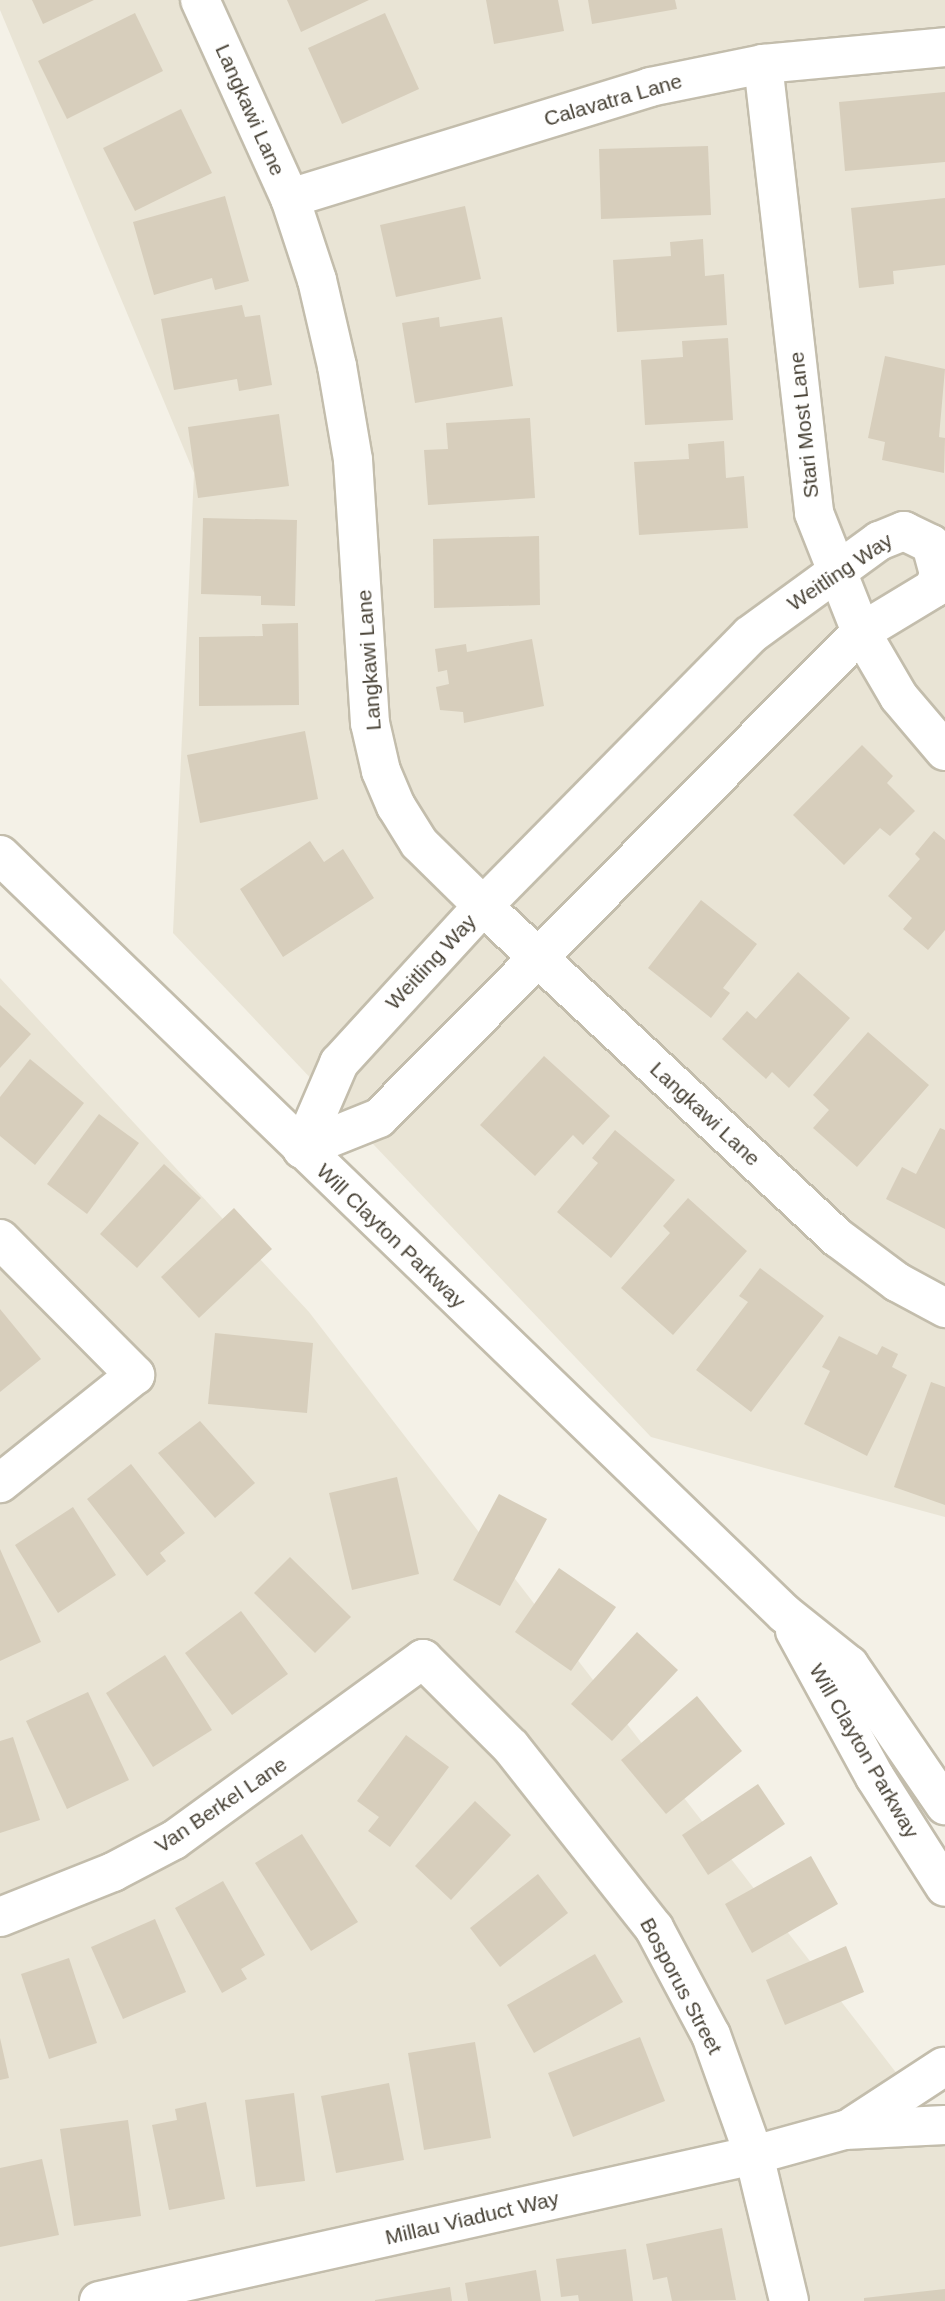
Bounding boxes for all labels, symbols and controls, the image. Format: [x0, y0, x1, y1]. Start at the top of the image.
street label: Langkawi Lane [210, 40, 290, 180]
street label: Calavatra Lane [541, 68, 685, 132]
street label: Stari Most Lane [784, 351, 824, 499]
street label: Weitling Way [783, 528, 897, 616]
street label: Langkawi Lane [352, 589, 386, 731]
street label: Weitling Way [380, 909, 482, 1015]
street label: Langkawi Lane [645, 1057, 765, 1171]
street label: Will Clayton Parkway [311, 1158, 471, 1314]
street label: Will Clayton Parkway [804, 1659, 924, 1843]
street label: Van Berkel Lane [150, 1752, 292, 1858]
street label: Bosporus Street [635, 1914, 727, 2058]
street label: Millau Viaduct Way [383, 2186, 561, 2250]

